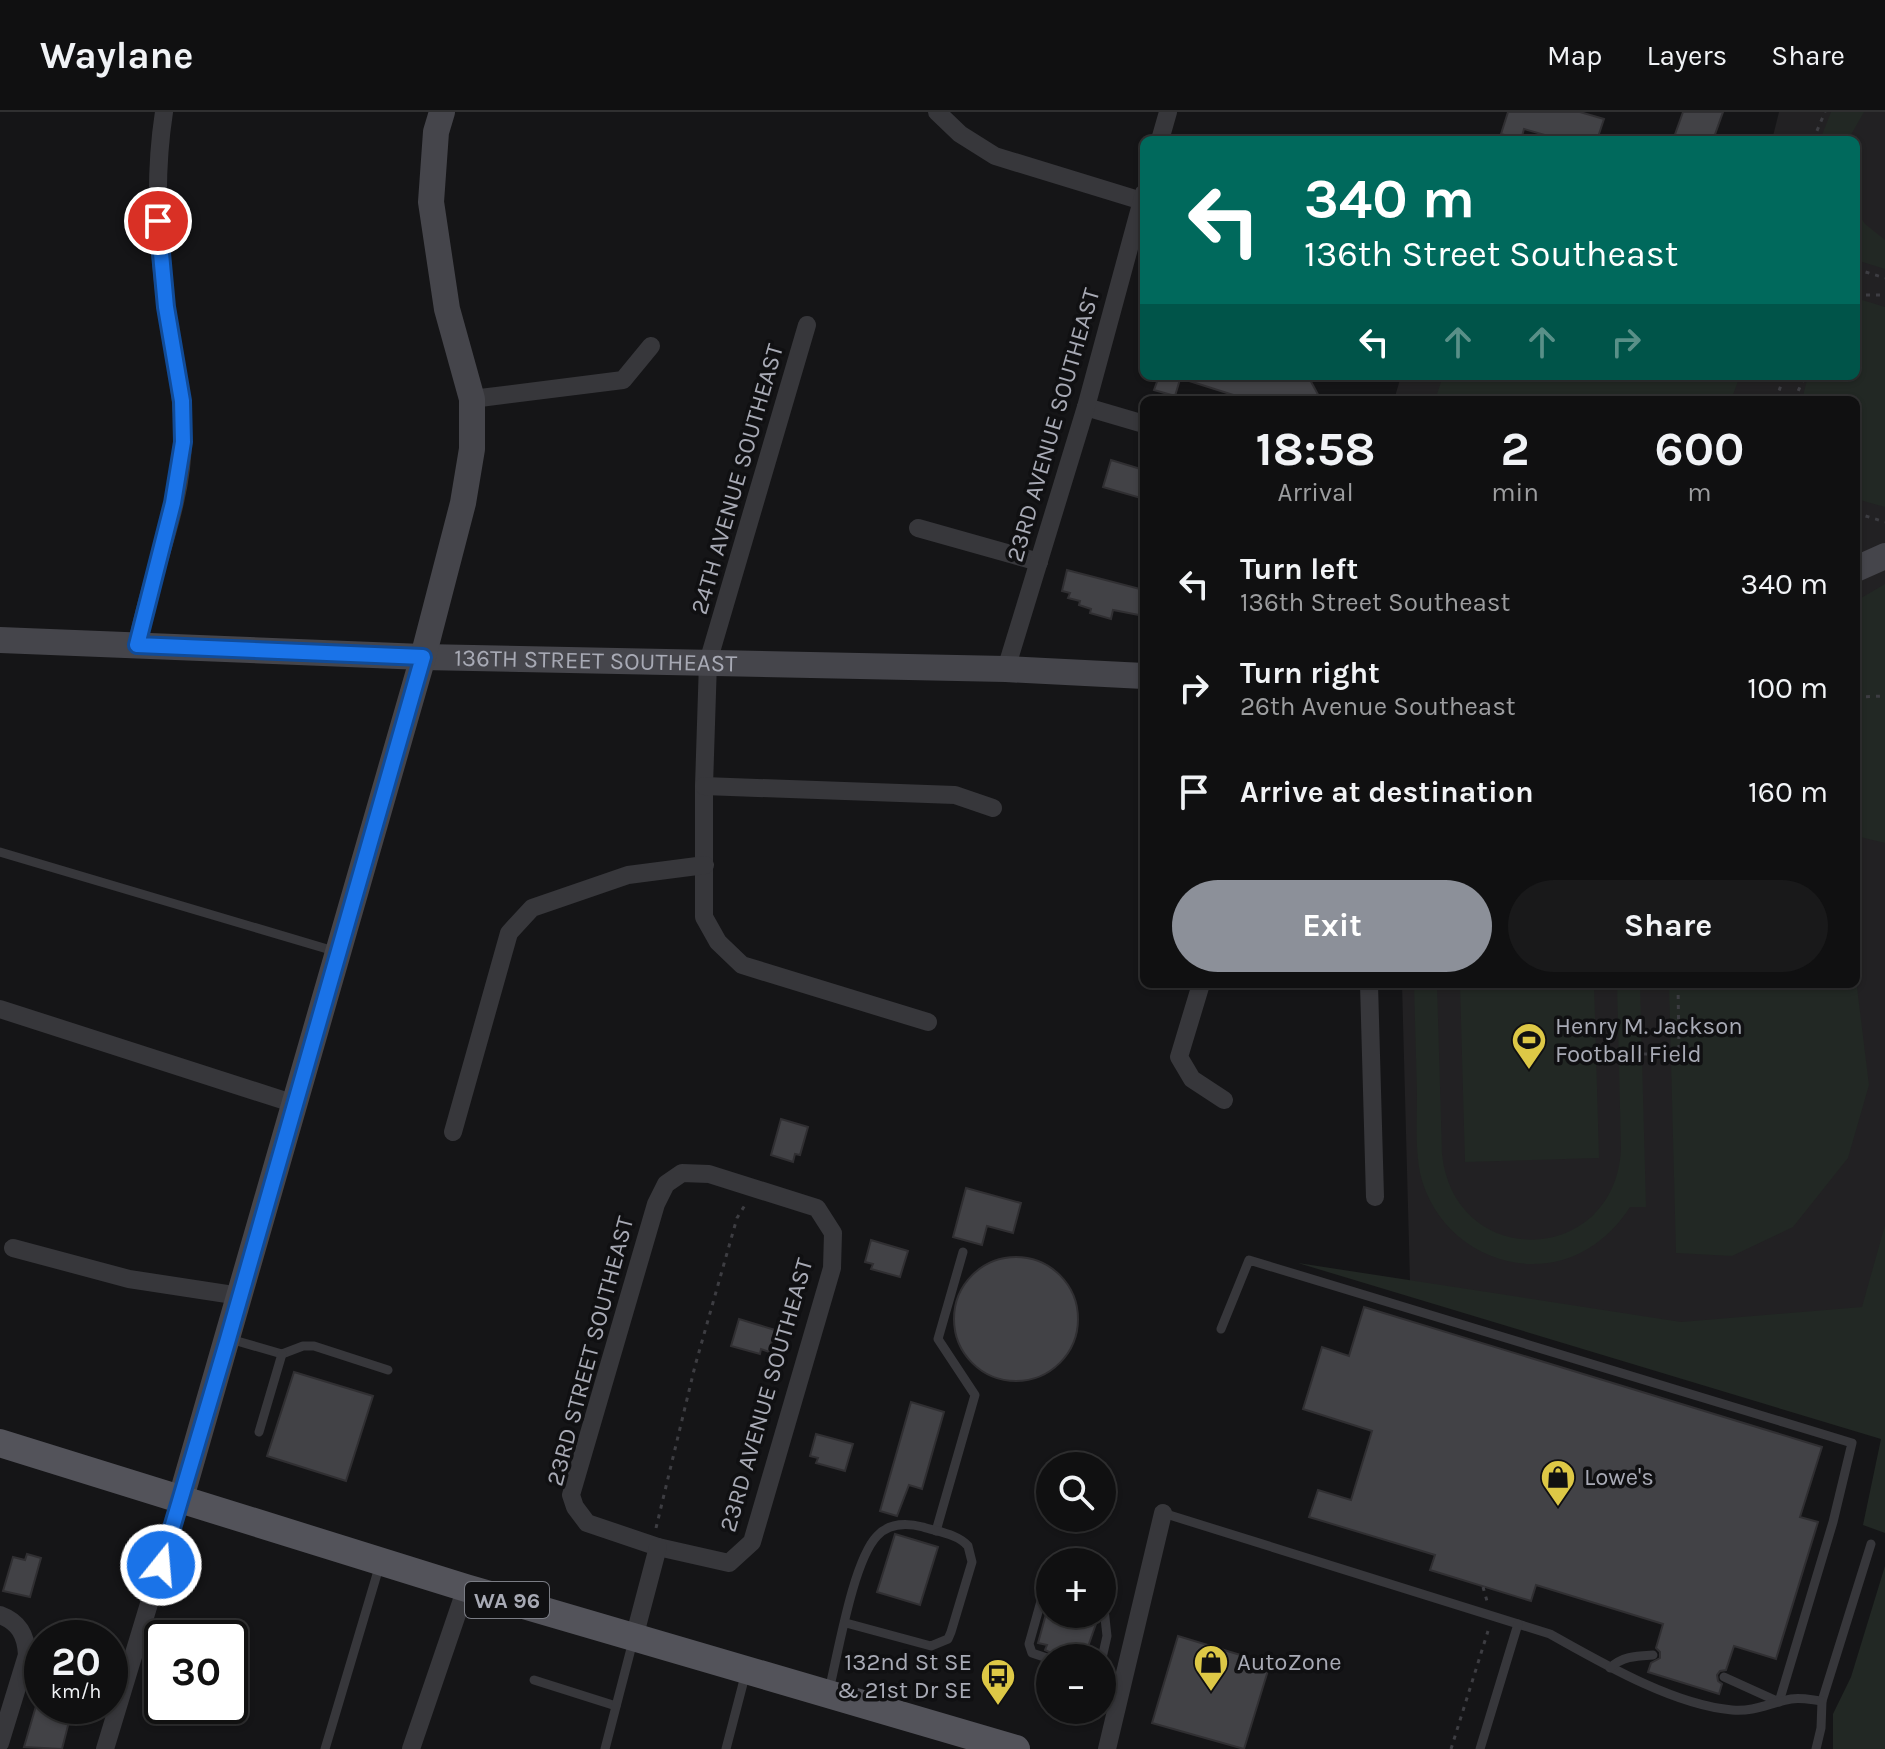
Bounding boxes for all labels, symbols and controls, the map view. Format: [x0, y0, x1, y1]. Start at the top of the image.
text: Waylane [40, 33, 193, 78]
text: Map [1547, 39, 1602, 72]
text: Layers [1646, 39, 1727, 72]
text: Share [1771, 39, 1845, 72]
text: 340 m [1304, 166, 1475, 231]
icon: left [1172, 168, 1276, 272]
pin [124, 187, 192, 255]
icon: arrive [136, 199, 180, 243]
text: 136th Street Southeast [1304, 233, 1678, 275]
street label: 23RD AVENUE SOUTHEAST [1001, 285, 1105, 565]
icon: left [1352, 320, 1396, 364]
icon: ahead [1436, 320, 1480, 364]
icon: ahead [1520, 320, 1564, 364]
icon: right [1604, 320, 1648, 364]
street label: 24TH AVENUE SOUTHEAST [685, 341, 789, 617]
text: 18:58 [1256, 421, 1376, 477]
text: 2 [1501, 421, 1530, 477]
text: 600 [1655, 421, 1744, 477]
text: Arrival [1278, 477, 1354, 508]
text: min [1491, 477, 1539, 508]
text: m [1687, 477, 1712, 508]
text: Turn left [1240, 551, 1358, 587]
icon: left [1172, 562, 1216, 606]
text: 340 m [1741, 566, 1828, 602]
text: 136th Street Southeast [1240, 587, 1510, 618]
street label: 136TH STREET SOUTHEAST [454, 644, 737, 677]
text: Turn right [1240, 655, 1380, 691]
icon: right [1172, 666, 1216, 710]
text: 100 m [1747, 670, 1828, 706]
text: 26th Avenue Southeast [1240, 691, 1516, 722]
icon: arrive [1172, 770, 1216, 814]
text: Arrive at destination [1240, 774, 1534, 810]
text: 160 m [1748, 774, 1828, 810]
button: Exit [1172, 880, 1492, 972]
button: Share [1508, 880, 1828, 972]
place label: Henry M. Jackson Football Field [1555, 1012, 1743, 1068]
sports icon: Henry M. Jackson Football Field [1510, 1021, 1548, 1071]
street label: 23RD STREET SOUTHEAST [541, 1213, 639, 1489]
street label: 23RD AVENUE SOUTHEAST [714, 1255, 818, 1535]
map controls [1036, 1452, 1116, 1724]
button: search [1036, 1452, 1116, 1532]
shop icon: Lowe's [1539, 1458, 1577, 1508]
place label: Lowe's [1584, 1463, 1654, 1491]
position arrow [119, 1523, 203, 1607]
button: + [1036, 1548, 1116, 1628]
road number: WA 96 [465, 1582, 549, 1618]
speed limit sign: 30 [144, 1620, 248, 1724]
text: 20 [51, 1638, 101, 1685]
shop icon: AutoZone [1192, 1643, 1230, 1693]
button: − [1036, 1644, 1116, 1724]
place label: 132nd St SE & 21st Dr SE [837, 1648, 972, 1704]
place label: AutoZone [1237, 1648, 1342, 1676]
bus stop icon: 132nd St SE & 21st Dr SE [979, 1657, 1017, 1707]
text: km/h [51, 1680, 101, 1703]

